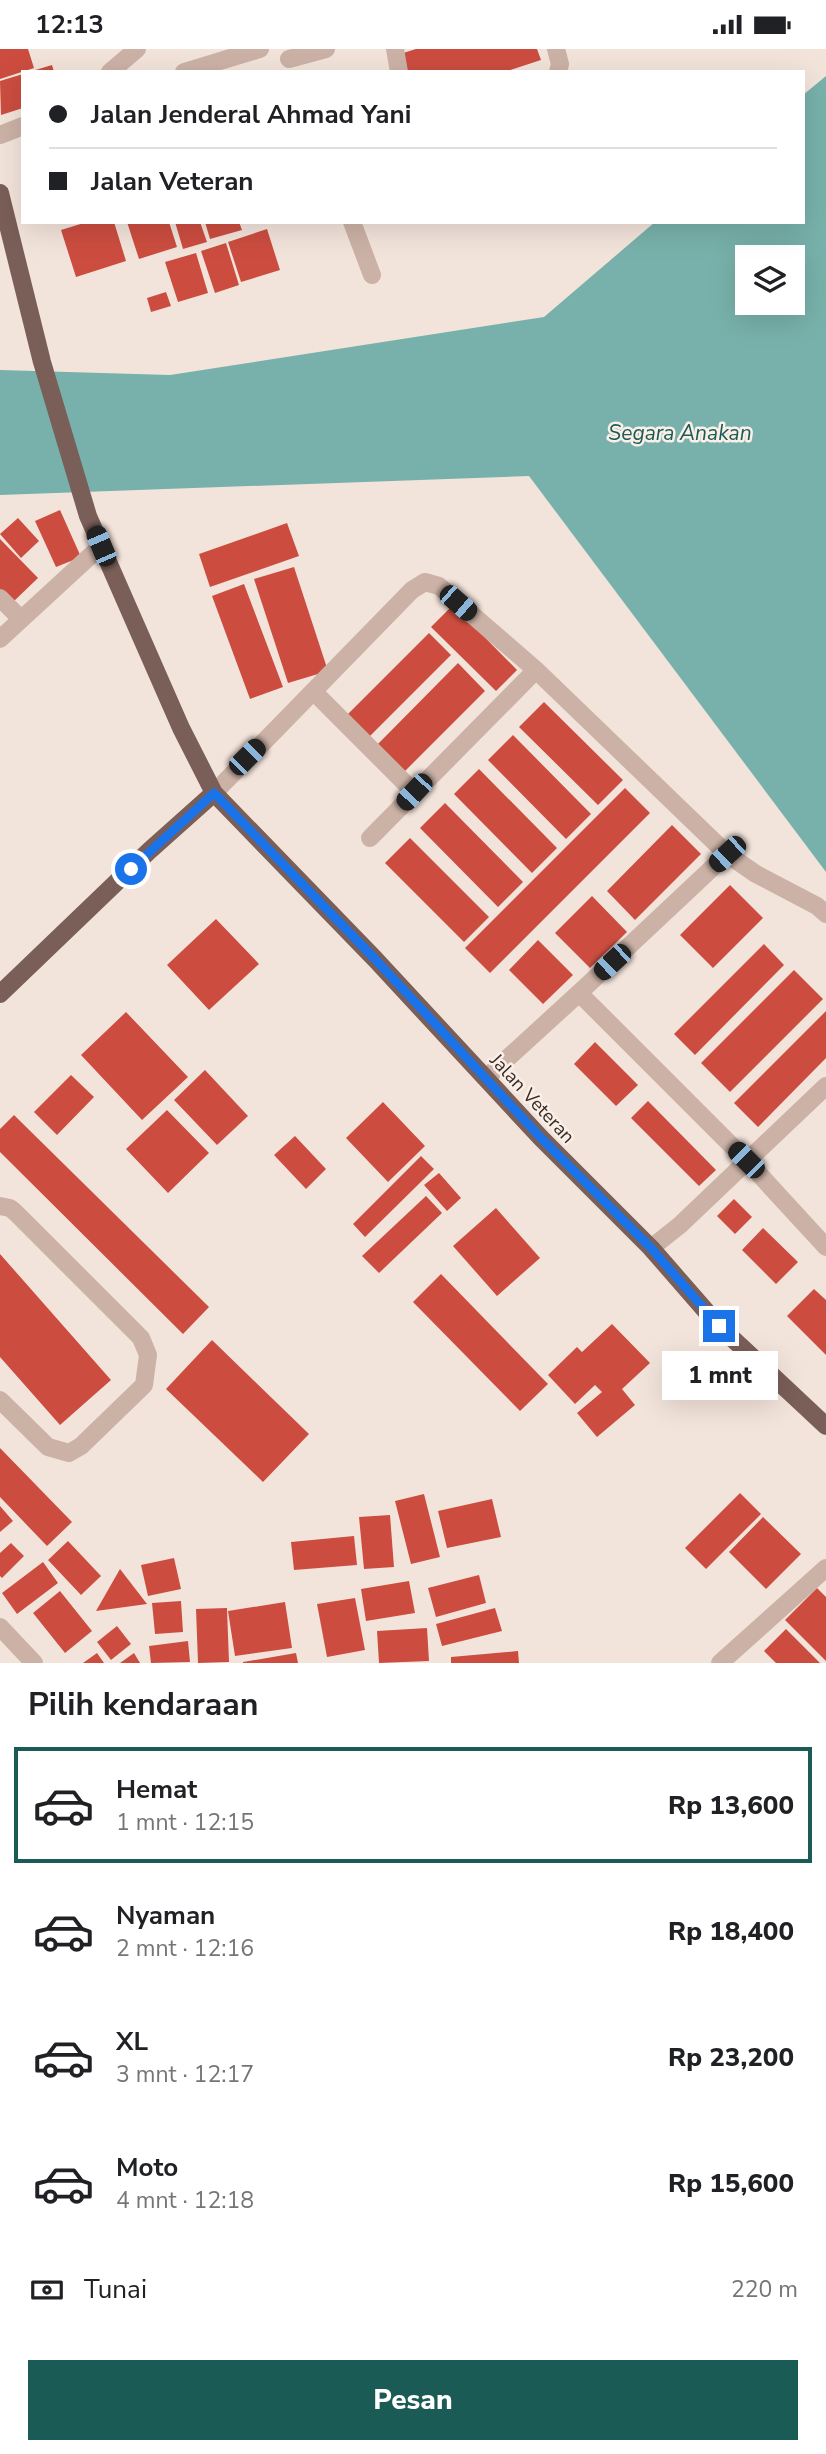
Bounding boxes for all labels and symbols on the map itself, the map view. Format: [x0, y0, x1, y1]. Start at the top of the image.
water label: Segara Anakan [608, 419, 752, 447]
car [84, 523, 119, 569]
car [436, 581, 481, 625]
car [225, 735, 270, 779]
car [392, 769, 437, 815]
car [705, 832, 750, 876]
route start [115, 853, 147, 885]
car [590, 940, 635, 984]
street label: Jalan Veteran [483, 1047, 581, 1149]
car [724, 1138, 769, 1182]
route end [703, 1310, 735, 1342]
callout: 1 mnt [661, 1351, 777, 1399]

